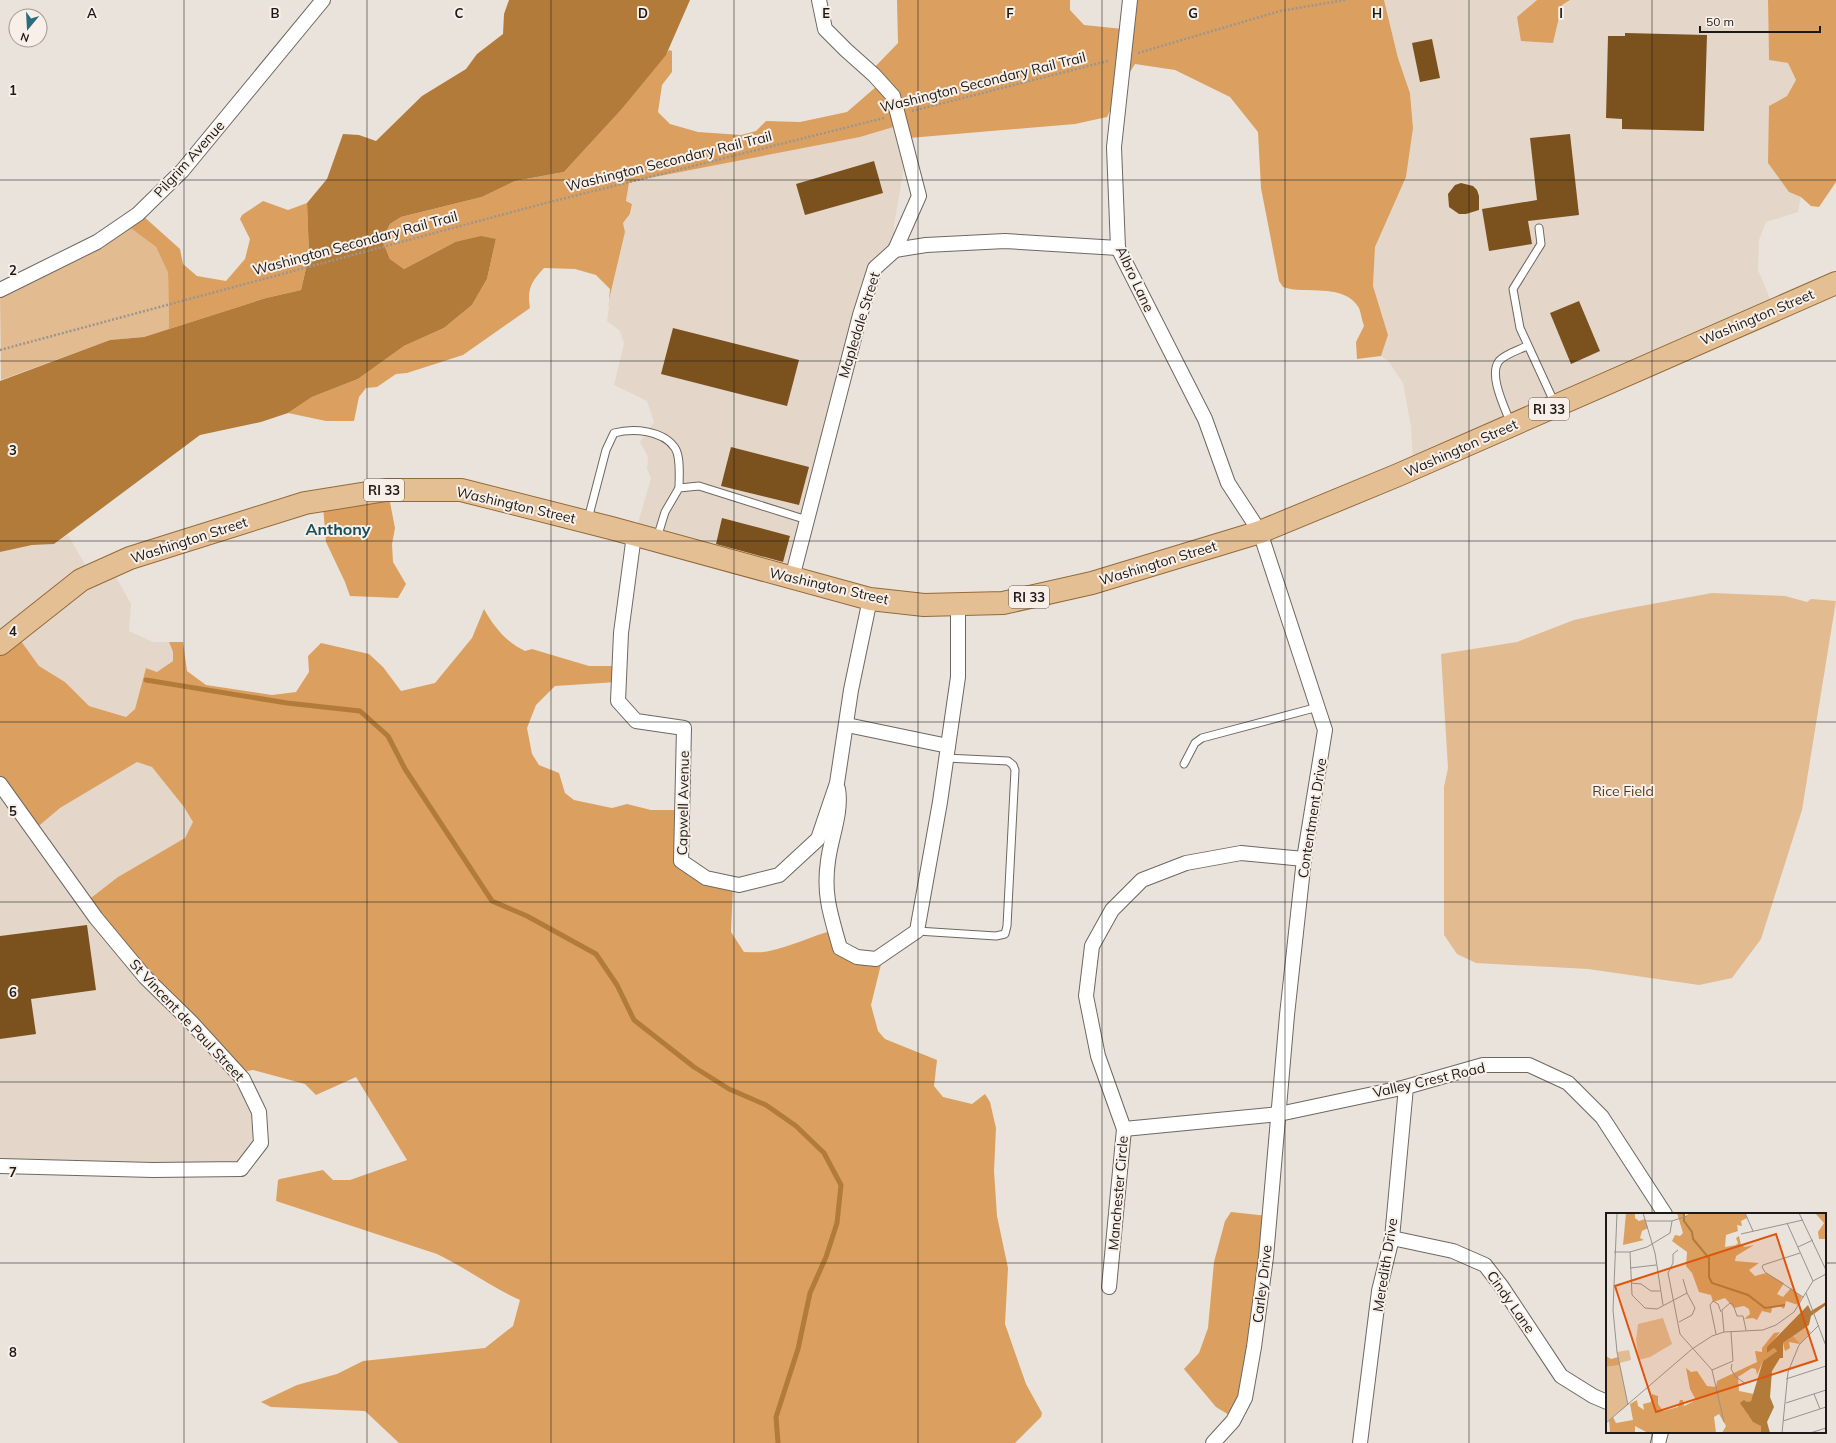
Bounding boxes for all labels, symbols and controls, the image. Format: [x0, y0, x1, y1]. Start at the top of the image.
text: A [87, 5, 97, 21]
text: B [271, 5, 280, 21]
text: C [455, 5, 464, 21]
text: D [638, 5, 648, 21]
text: E [822, 5, 830, 21]
text: F [1006, 5, 1014, 21]
text: G [1188, 5, 1198, 21]
text: H [1372, 5, 1382, 21]
text: I [1559, 5, 1563, 21]
north arrow [8, 8, 48, 48]
scale bar [1700, 8, 1820, 34]
text: 50 m [1706, 14, 1734, 29]
text: N [19, 30, 31, 45]
street label: Washington Secondary Rail Trail [878, 48, 1088, 116]
text: 1 [9, 82, 17, 98]
street label: Pilgrim Avenue [150, 117, 228, 201]
street label: Washington Secondary Rail Trail [564, 127, 774, 195]
street label: Washington Secondary Rail Trail [251, 207, 459, 279]
street label: Albro Lane [1112, 243, 1158, 315]
text: 2 [9, 262, 17, 278]
street label: Mapledale Street [834, 270, 884, 380]
street label: Washington Street [1697, 285, 1817, 349]
road number: RI 33 [1529, 398, 1569, 420]
street label: Washington Street [1402, 415, 1520, 481]
text: 3 [9, 442, 17, 458]
road number: RI 33 [364, 479, 404, 501]
street label: Washington Street [455, 483, 577, 527]
street label: Washington Street [128, 513, 250, 567]
district label: Anthony [305, 519, 371, 539]
street label: Washington Street [1097, 537, 1219, 589]
street label: Washington Street [768, 564, 890, 608]
road number: RI 33 [1009, 586, 1049, 608]
text: 4 [9, 623, 17, 639]
street label: Capwell Avenue [673, 750, 693, 856]
street label: Contentment Drive [1294, 757, 1330, 879]
park label: Rice Field [1592, 782, 1654, 800]
text: 5 [9, 803, 17, 819]
street label: St Vincent de Paul Street [126, 955, 248, 1085]
text: 6 [9, 984, 17, 1000]
street label: Valley Crest Road [1371, 1058, 1487, 1102]
street label: Manchester Circle [1104, 1135, 1132, 1251]
text: 7 [9, 1164, 17, 1180]
inset map [1606, 1213, 1826, 1433]
street label: Meredith Drive [1369, 1217, 1401, 1313]
street label: Carley Drive [1248, 1244, 1276, 1324]
street label: Cindy Lane [1483, 1267, 1539, 1337]
text: 8 [9, 1344, 17, 1360]

